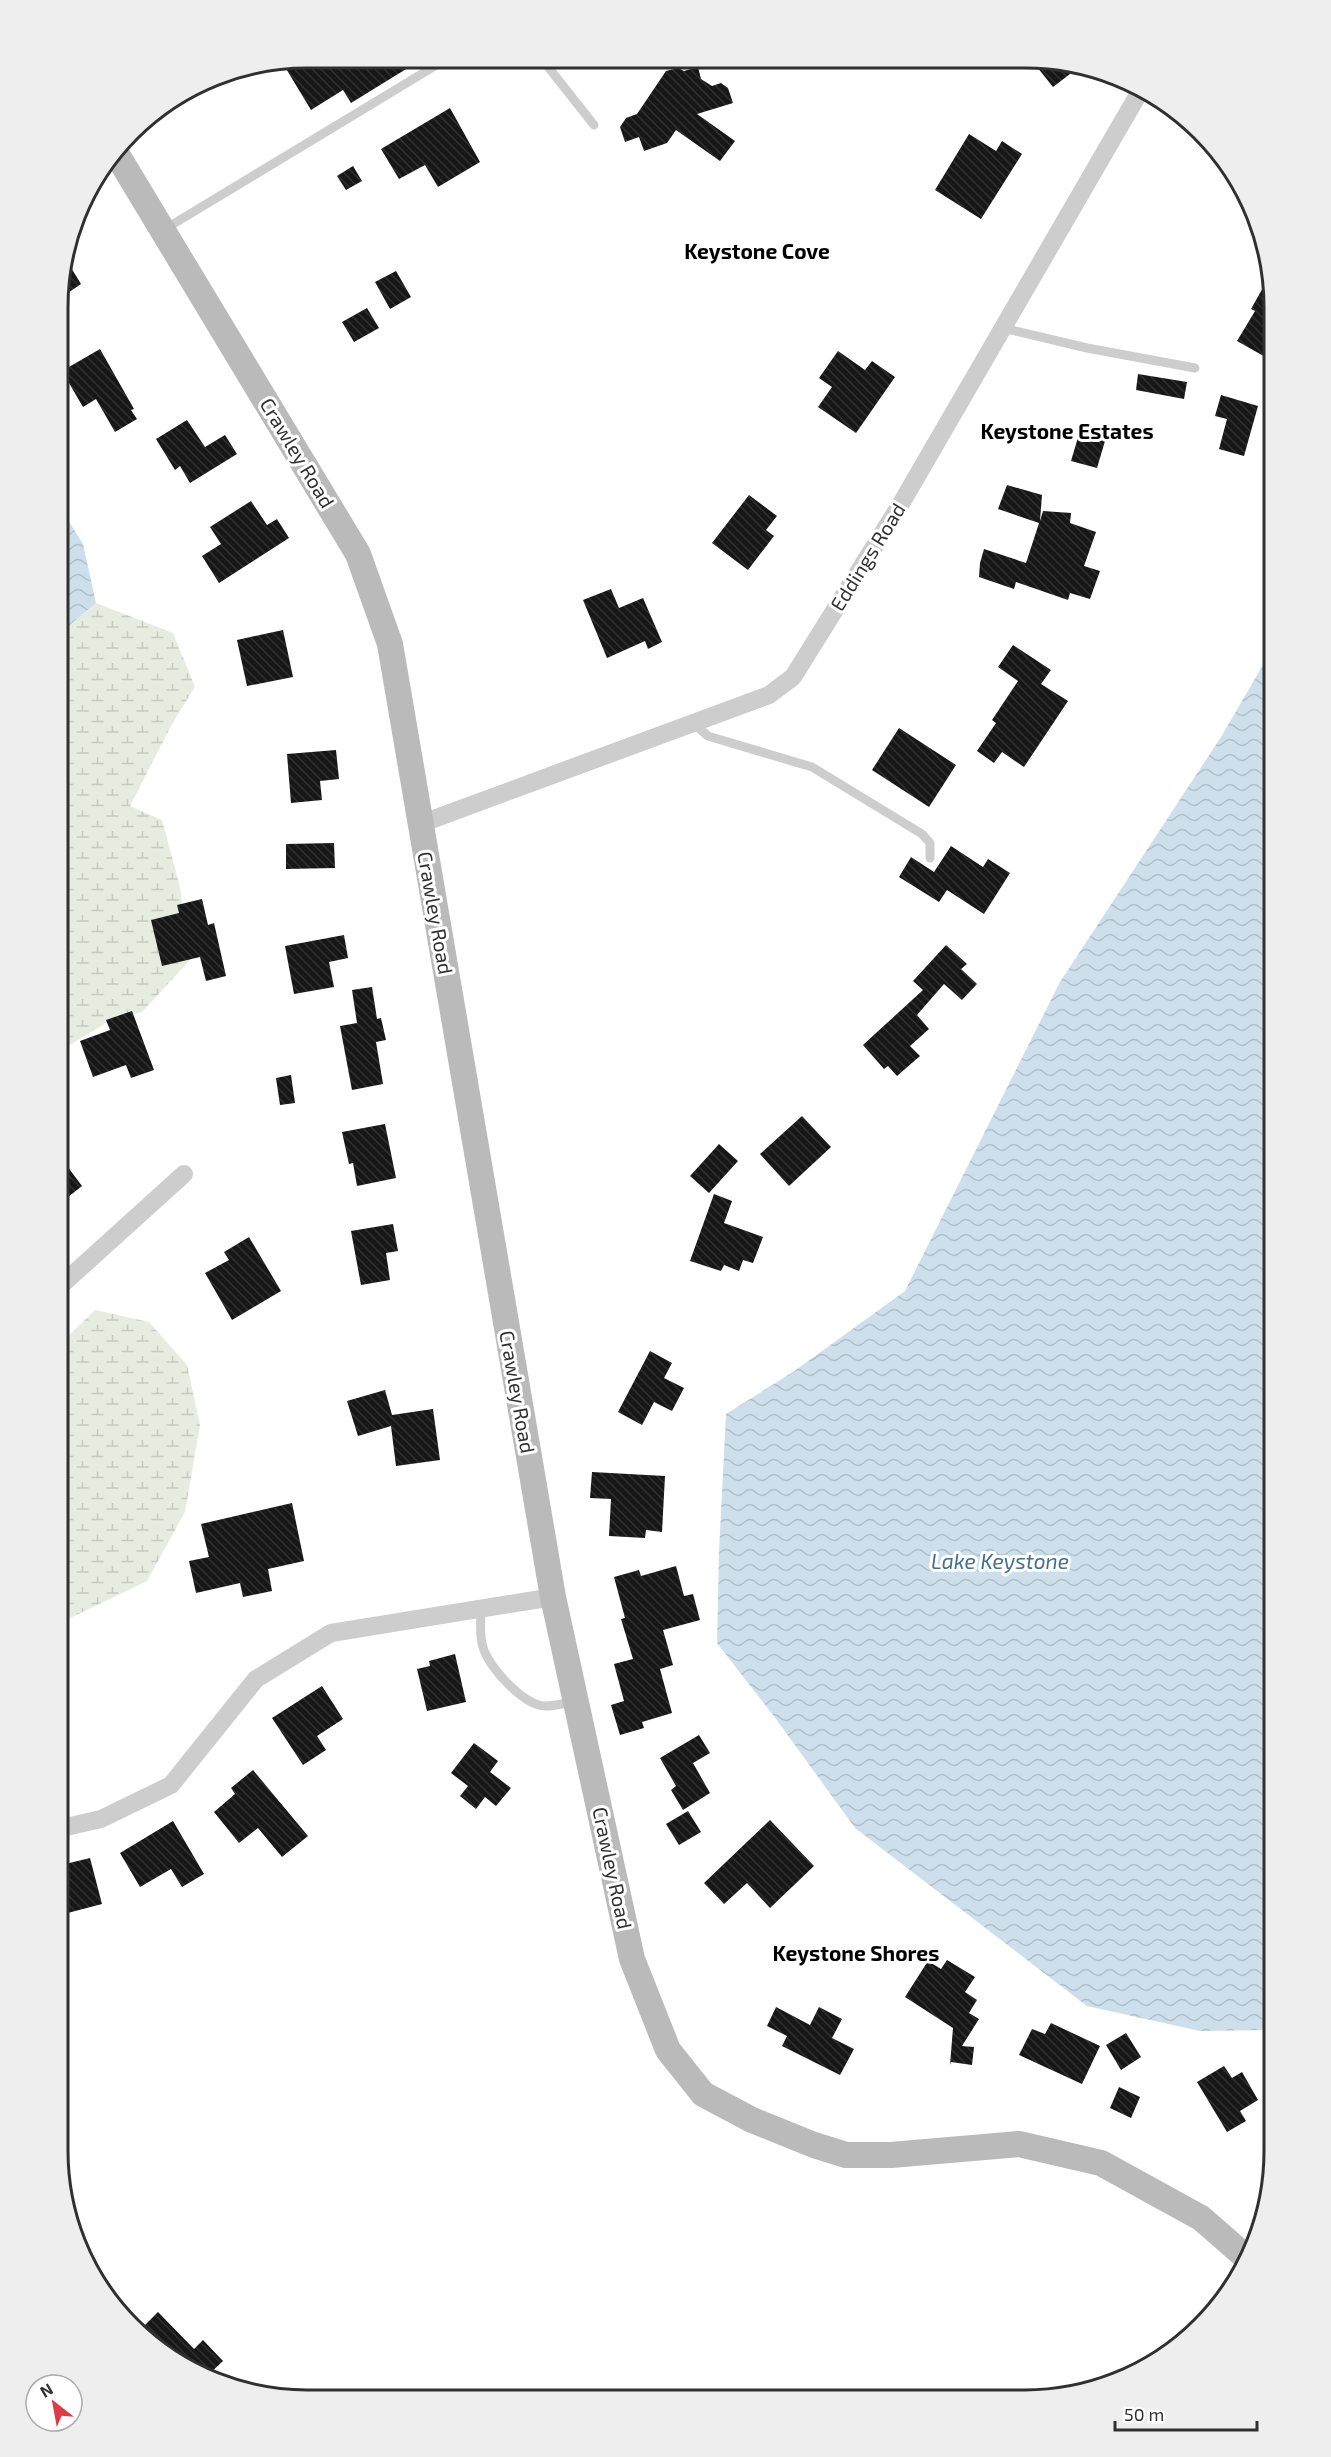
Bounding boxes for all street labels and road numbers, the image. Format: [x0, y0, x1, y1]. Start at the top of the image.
street label: Crawley Road [256, 393, 340, 512]
street label: Eddings Road [825, 498, 910, 615]
street label: Crawley Road [413, 850, 459, 976]
street label: Crawley Road [495, 1329, 541, 1455]
street label: Crawley Road [588, 1805, 638, 1931]

